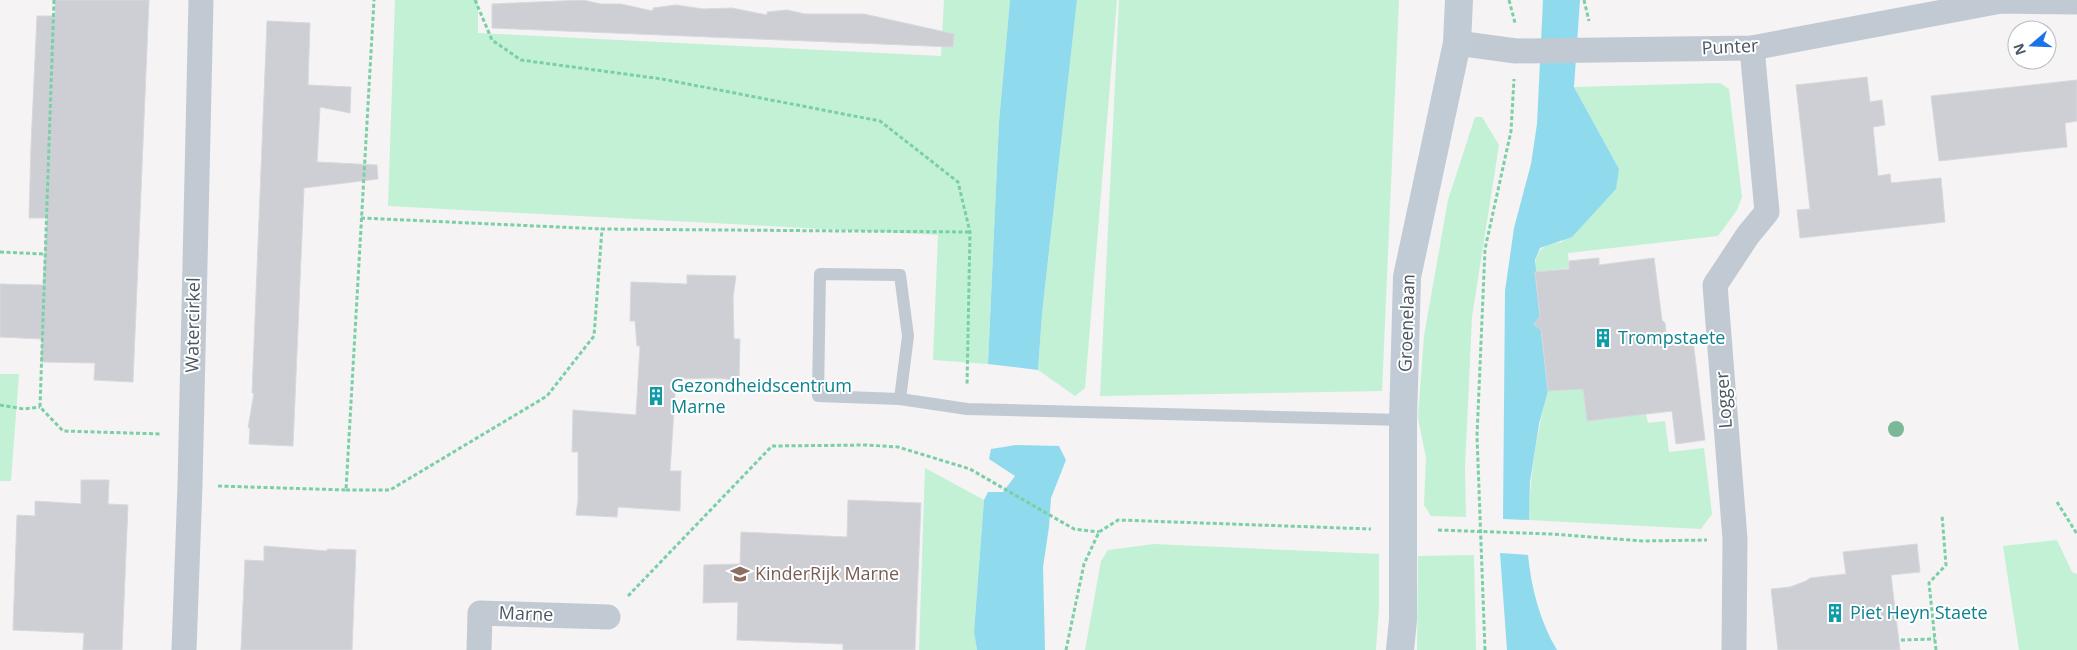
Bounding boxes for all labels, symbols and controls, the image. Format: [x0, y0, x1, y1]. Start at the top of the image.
north arrow [2007, 20, 2057, 70]
street label: Punter [1701, 32, 1760, 59]
text: N [2008, 41, 2030, 58]
street label: Groenelaan [1392, 274, 1420, 372]
street label: Watercirkel [179, 277, 205, 373]
place label: Trompstaete [1618, 325, 1725, 349]
building icon: Trompstaete [1592, 327, 1614, 349]
street label: Logger [1709, 370, 1737, 429]
place label: Gezondheidscentrum Marne [671, 373, 852, 418]
building icon: Gezondheidscentrum Marne [645, 385, 667, 407]
place label: KinderRijk Marne [755, 561, 899, 585]
school or university icon: KinderRijk Marne [729, 563, 751, 585]
street label: Marne [498, 600, 554, 626]
place label: Piet Heyn Staete [1850, 600, 1988, 624]
building icon: Piet Heyn Staete [1824, 602, 1846, 624]

